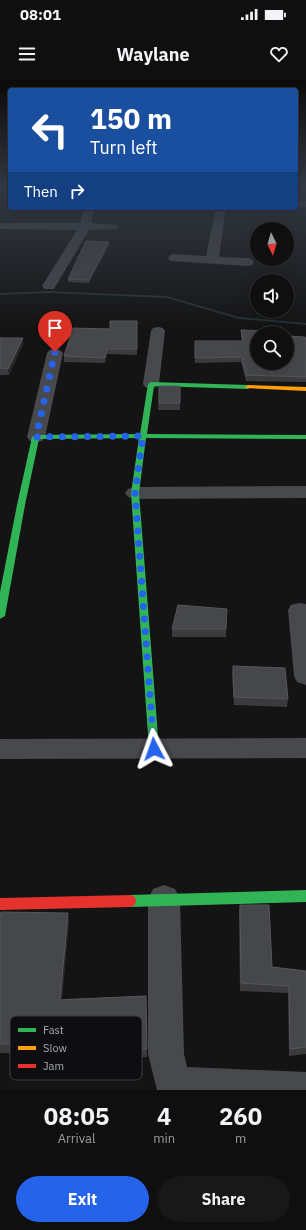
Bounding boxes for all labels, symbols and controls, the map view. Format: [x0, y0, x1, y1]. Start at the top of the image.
text: 08:01 [20, 5, 61, 24]
icon: menu [16, 43, 38, 65]
text: Waylane [116, 43, 190, 66]
icon: heart [268, 43, 290, 65]
text: 150 m [90, 100, 172, 137]
icon: left [24, 104, 76, 156]
text: Turn left [90, 136, 158, 159]
icon: right [66, 180, 88, 202]
text: Then [24, 182, 58, 201]
north arrow [250, 222, 294, 266]
map controls [250, 222, 294, 370]
button: sound [250, 274, 294, 318]
pin [38, 311, 72, 352]
icon: arrive [44, 317, 66, 339]
button: search [250, 326, 294, 370]
position arrow [133, 728, 175, 770]
legend [10, 1016, 142, 1080]
text: Fast [43, 1023, 64, 1037]
text: Slow [43, 1041, 67, 1055]
text: Jam [43, 1059, 64, 1073]
text: 08:05 [44, 1100, 109, 1132]
text: 4 [157, 1100, 171, 1132]
text: 260 [219, 1100, 262, 1132]
text: Arrival [58, 1130, 96, 1147]
text: min [153, 1130, 175, 1147]
text: m [235, 1130, 246, 1147]
button: Exit [16, 1176, 149, 1222]
button: Share [157, 1176, 290, 1222]

